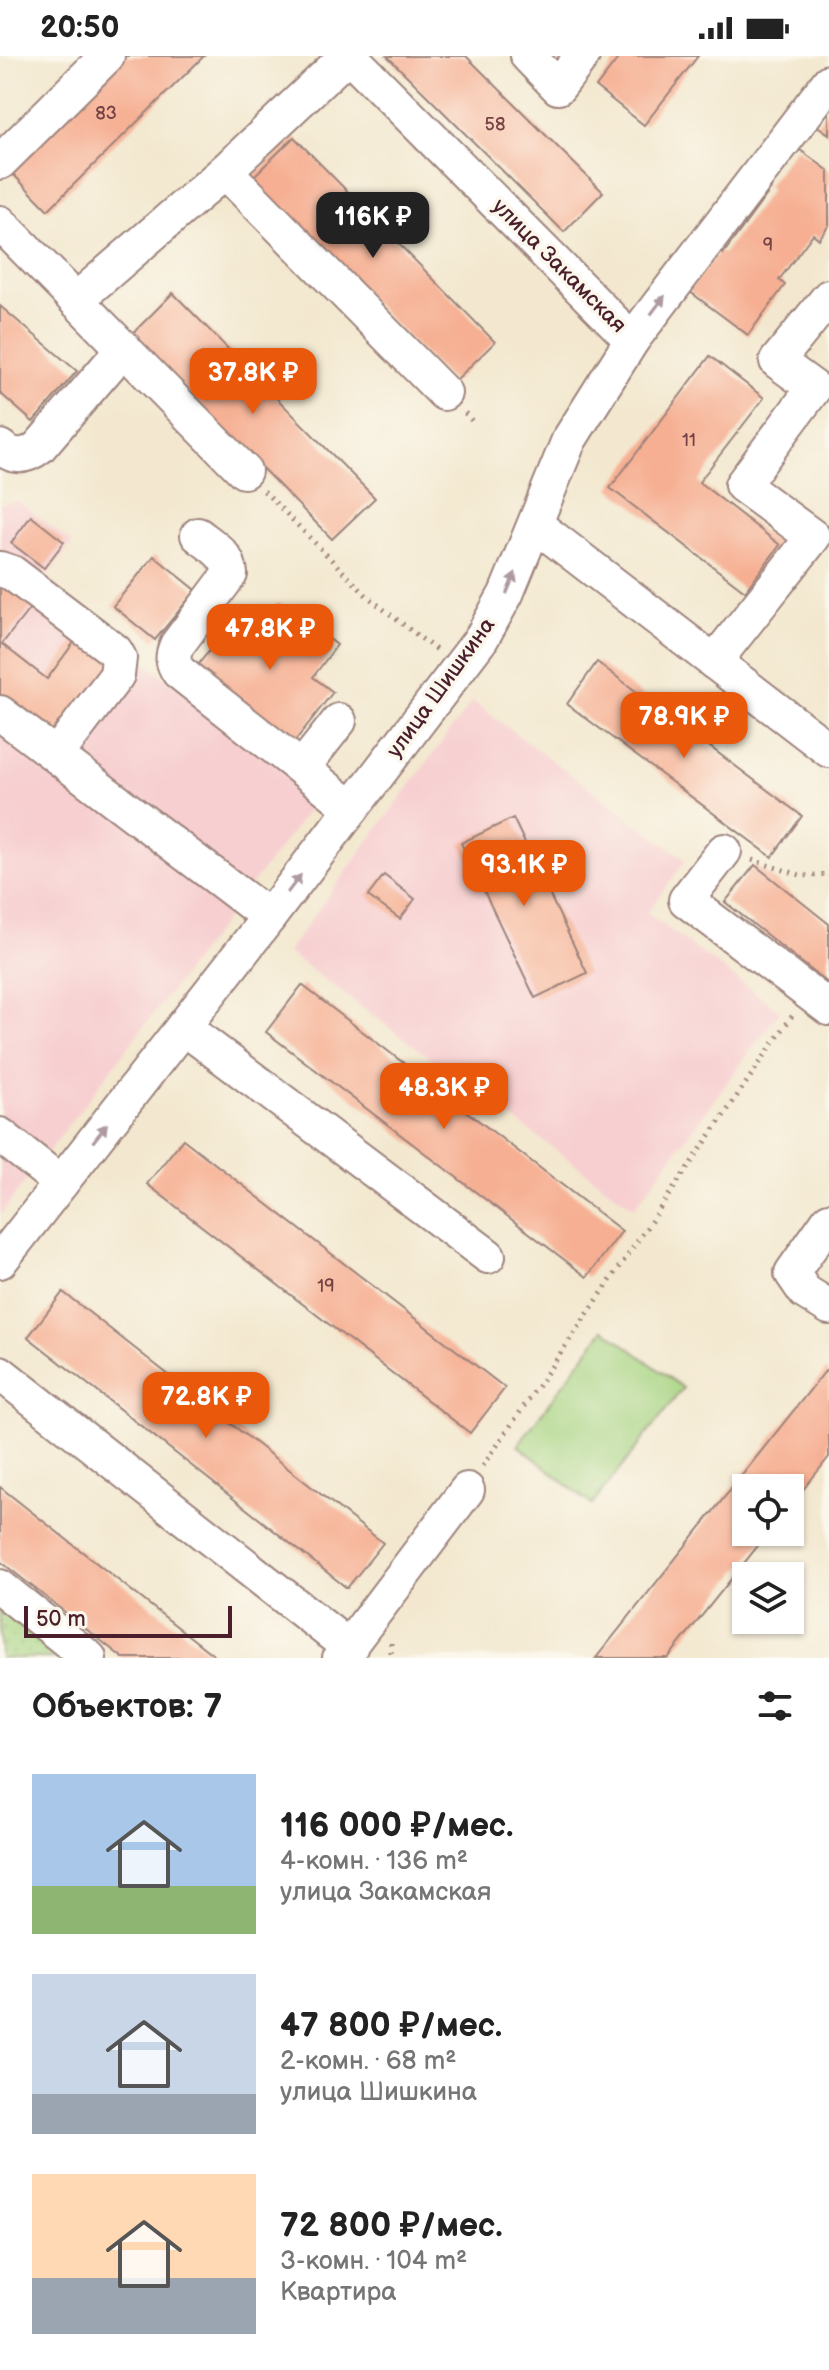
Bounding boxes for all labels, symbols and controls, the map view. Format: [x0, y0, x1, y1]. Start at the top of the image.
text: 20:50 [40, 10, 119, 46]
house number: 83 [95, 103, 117, 124]
house number: 58 [485, 114, 505, 135]
pin: 116K ₽ [308, 192, 438, 260]
street label: улица Закамская [486, 193, 632, 339]
text: 116K ₽ [334, 202, 412, 233]
house number: 9 [763, 235, 773, 256]
one-way arrow [650, 295, 666, 315]
pin: 37.8K ₽ [179, 348, 327, 416]
text: 37.8K ₽ [208, 358, 298, 389]
house number: 11 [682, 430, 696, 451]
one-way arrow [505, 571, 518, 594]
pin: 47.8K ₽ [196, 604, 344, 672]
street label: улица Шишкина [381, 613, 501, 763]
text: 47.8K ₽ [225, 614, 315, 645]
pin: 78.9K ₽ [610, 692, 758, 760]
text: 78.9K ₽ [639, 702, 729, 733]
pin: 93.1K ₽ [450, 840, 598, 908]
text: 93.1K ₽ [481, 850, 567, 881]
one-way arrow [286, 874, 302, 894]
pin: 48.3K ₽ [370, 1063, 518, 1131]
text: 48.3K ₽ [398, 1073, 490, 1104]
one-way arrow [91, 1123, 107, 1143]
house number: 19 [317, 1276, 335, 1297]
pin: 72.8K ₽ [132, 1372, 280, 1440]
text: 72.8K ₽ [160, 1382, 252, 1413]
map controls [732, 1474, 804, 1634]
button: locate [732, 1474, 804, 1546]
button: layers [732, 1562, 804, 1634]
scale bar [24, 1602, 232, 1638]
text: 50 m [36, 1606, 86, 1633]
icon: filters [753, 1684, 797, 1728]
text: Объектов: 7 [32, 1686, 222, 1727]
text: 116 000 ₽/мес. [280, 1805, 513, 1846]
icon: home [96, 1806, 192, 1902]
text: 4-комн. · 136 m² [280, 1846, 468, 1877]
text: улица Закамская [280, 1877, 491, 1908]
text: 47 800 ₽/мес. [280, 2005, 502, 2046]
icon: home [96, 2006, 192, 2102]
text: 2-комн. · 68 m² [280, 2046, 457, 2077]
text: улица Шишкина [280, 2077, 477, 2108]
text: 72 800 ₽/мес. [280, 2205, 503, 2246]
icon: home [96, 2206, 192, 2302]
text: 3-комн. · 104 m² [280, 2246, 467, 2277]
text: Квартира [280, 2277, 397, 2308]

